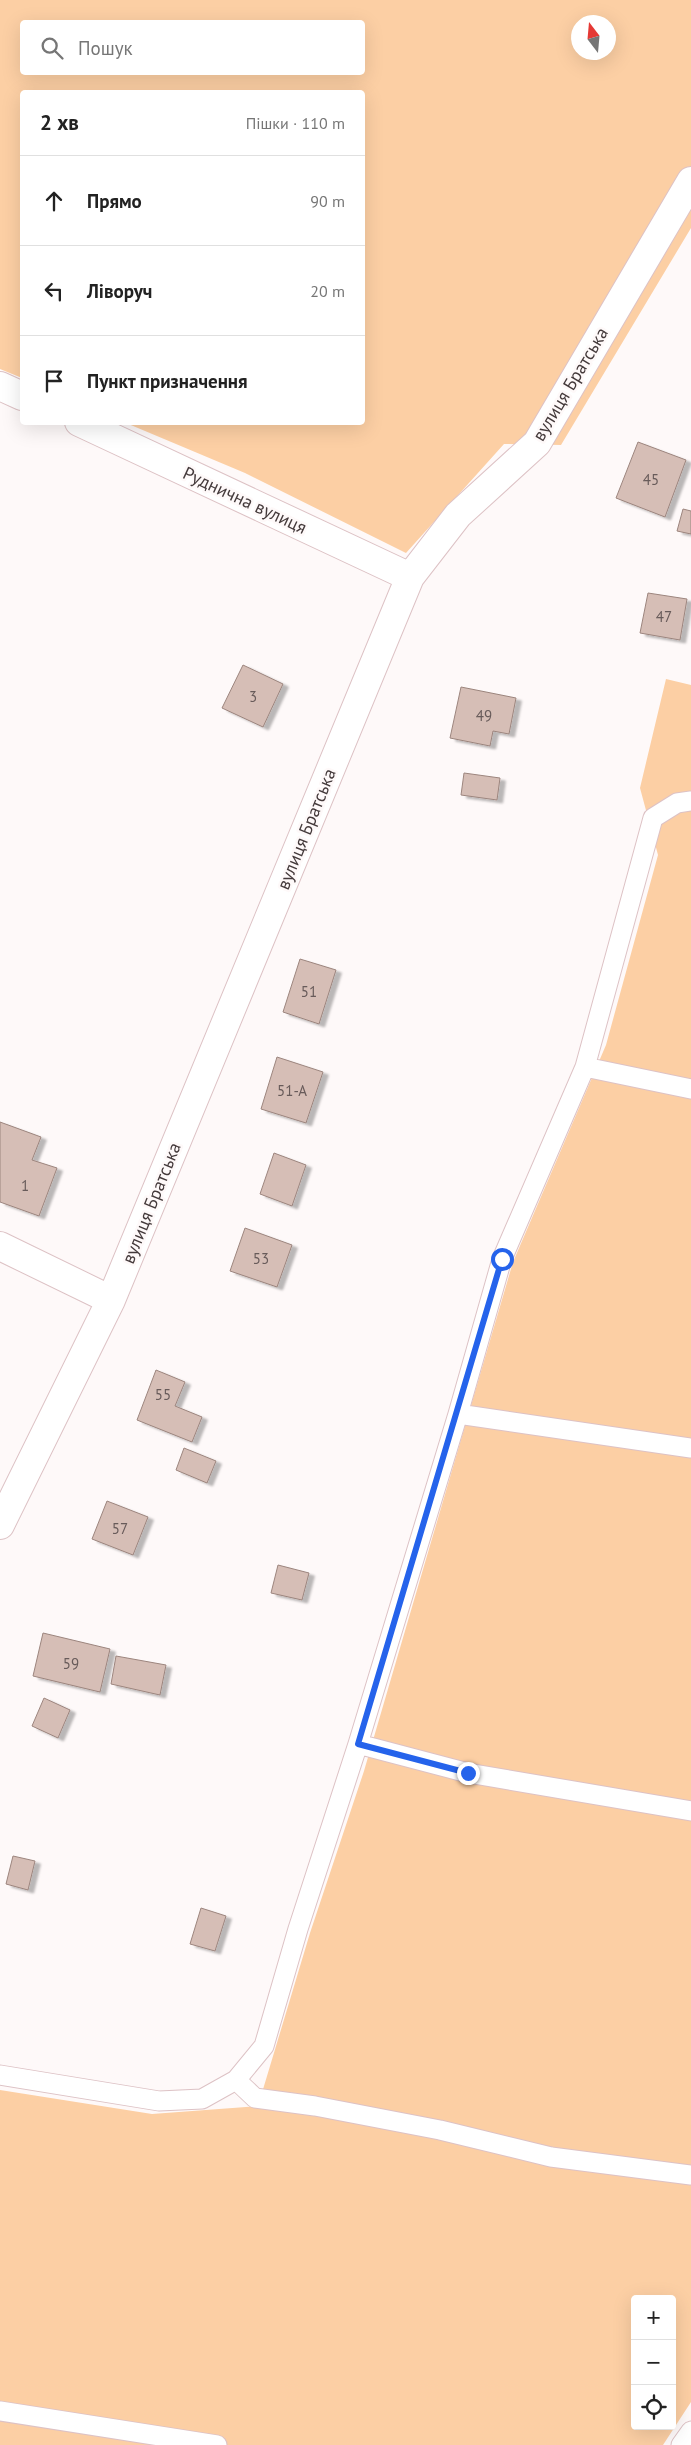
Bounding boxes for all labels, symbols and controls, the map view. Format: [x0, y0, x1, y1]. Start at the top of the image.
north arrow [571, 15, 616, 60]
search box [20, 20, 365, 75]
icon: search [38, 34, 66, 62]
text: Пошук [78, 36, 133, 60]
text: 2 хв [40, 109, 79, 136]
text: Пішки · 110 m [246, 113, 345, 133]
icon: ahead [40, 187, 68, 215]
text: Прямо [87, 189, 142, 213]
text: 90 m [310, 191, 345, 211]
icon: left [40, 277, 68, 305]
text: Ліворуч [87, 279, 152, 303]
text: 20 m [310, 281, 345, 301]
street label: вулиця Братська [527, 323, 613, 445]
icon: arrive [40, 367, 68, 395]
text: Пункт призначення [87, 369, 248, 393]
street label: Руднична вулиця [179, 461, 311, 539]
house number: 45 [643, 470, 659, 489]
house number: 47 [656, 607, 672, 626]
house number: 3 [249, 687, 257, 706]
house number: 49 [476, 706, 492, 725]
street label: вулиця Братська [271, 765, 341, 893]
house number: 51 [301, 982, 317, 1001]
house number: 51-А [277, 1081, 307, 1100]
street label: вулиця Братська [116, 1139, 186, 1267]
house number: 1 [21, 1176, 29, 1195]
route start [491, 1248, 514, 1271]
house number: 53 [253, 1249, 269, 1268]
house number: 55 [155, 1385, 171, 1404]
house number: 57 [112, 1519, 128, 1538]
house number: 59 [63, 1654, 79, 1673]
route end [457, 1762, 480, 1785]
map controls [631, 2295, 676, 2430]
button: + [631, 2295, 676, 2340]
button: − [631, 2340, 676, 2385]
button: locate [631, 2385, 676, 2430]

